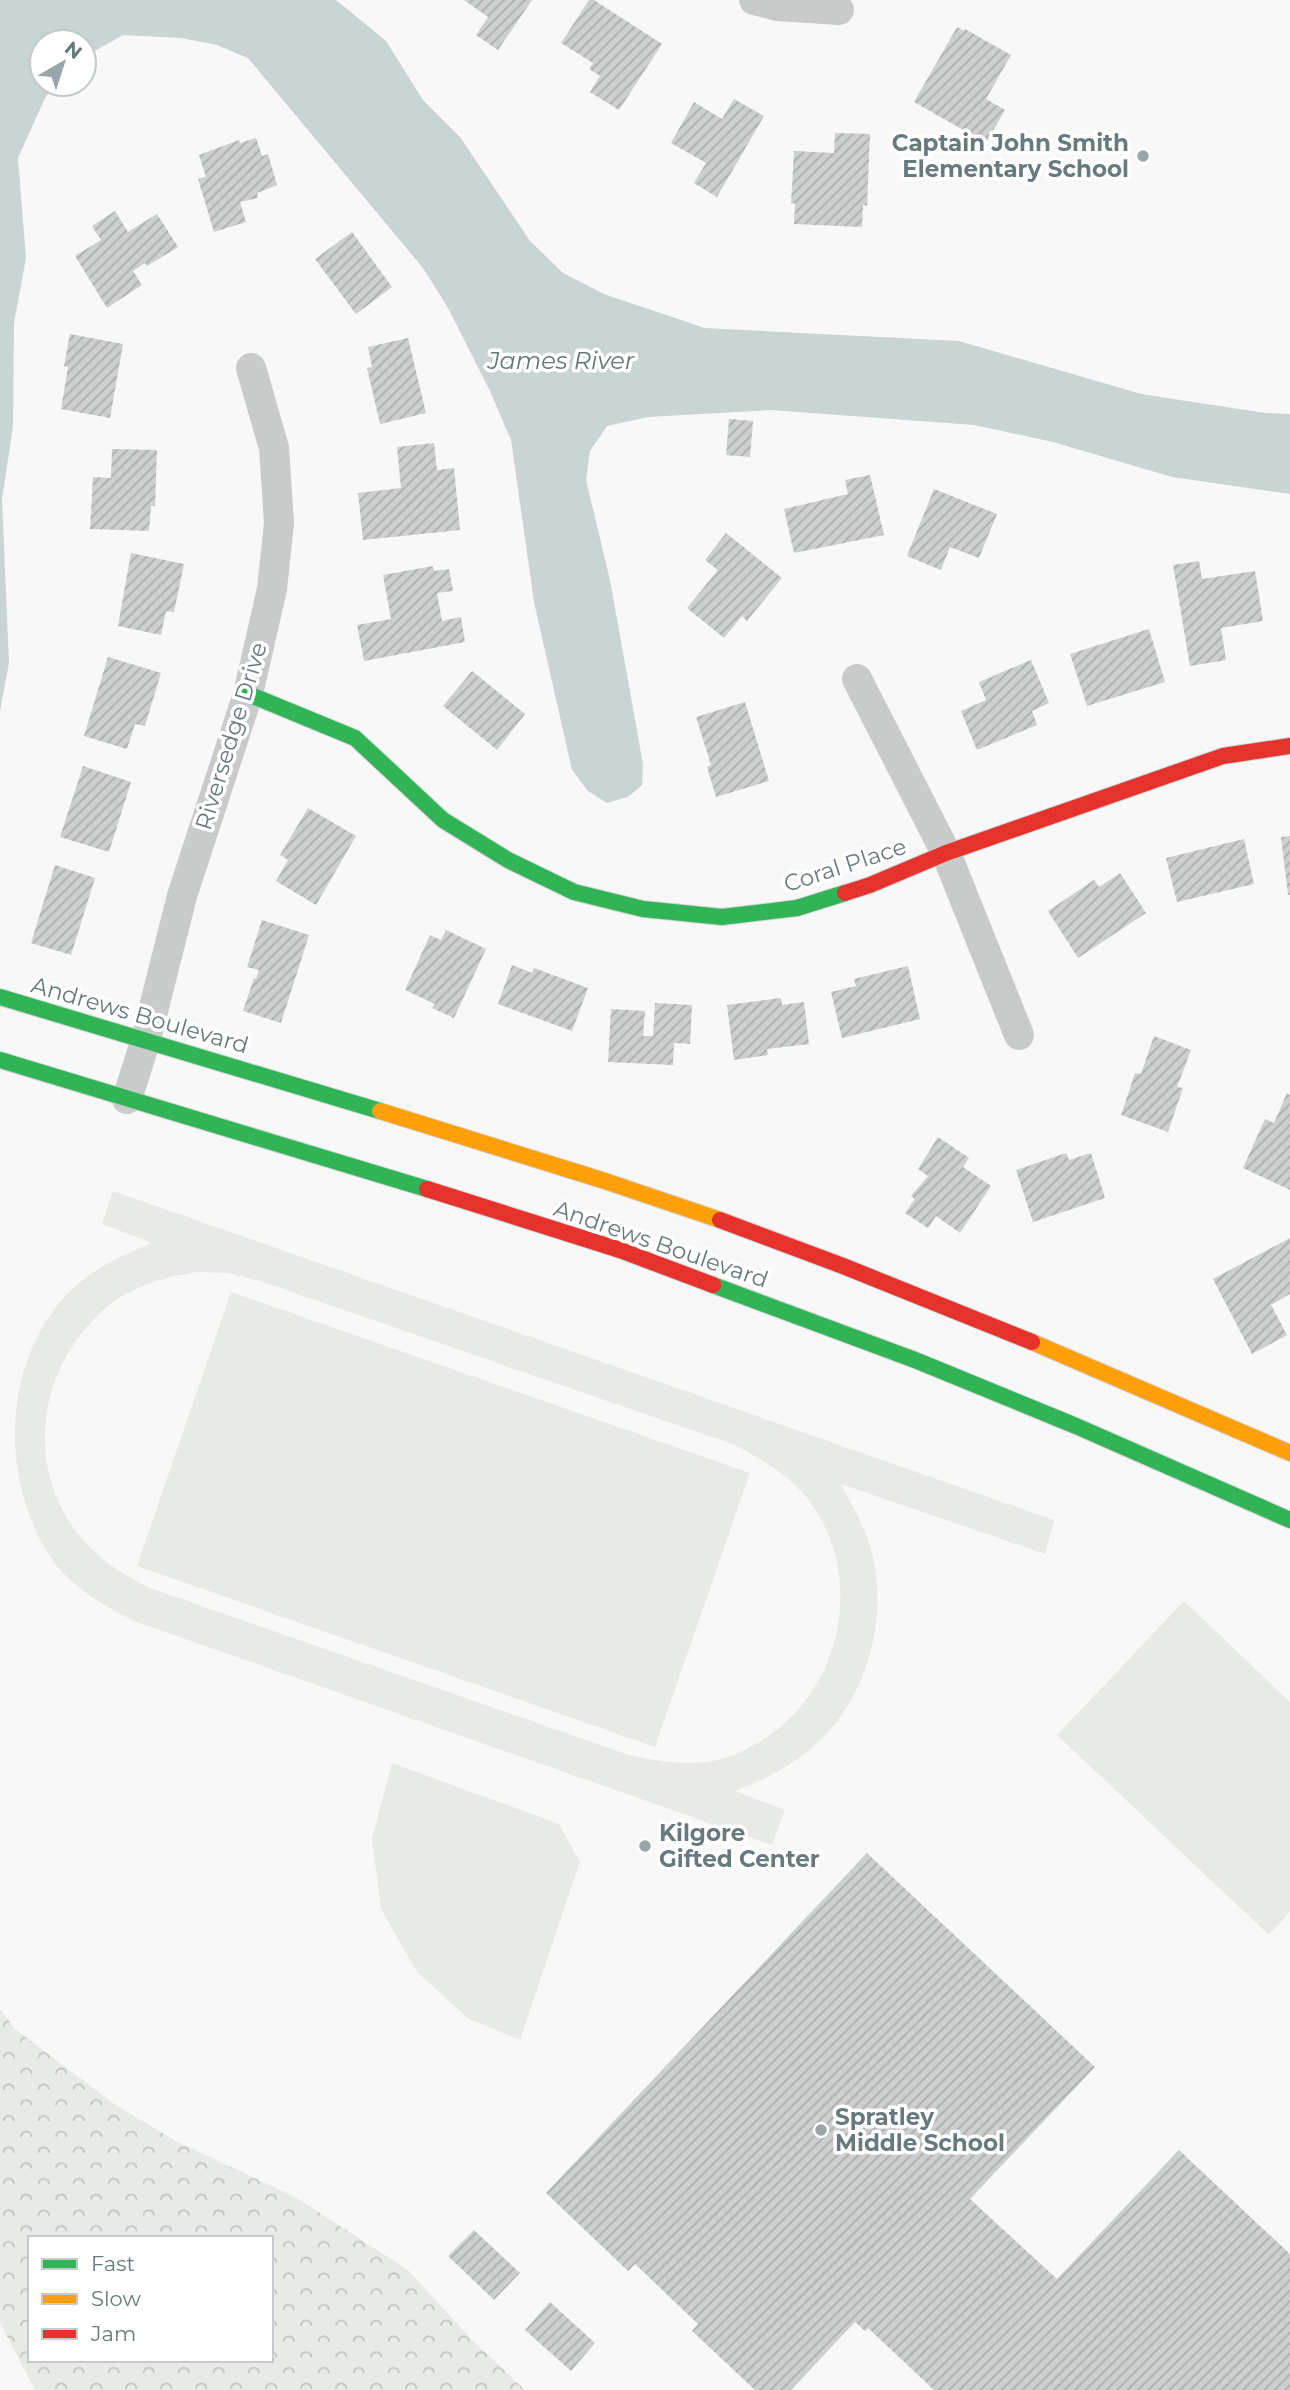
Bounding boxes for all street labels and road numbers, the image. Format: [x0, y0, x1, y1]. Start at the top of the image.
street label: Riversedge Drive [189, 639, 273, 833]
street label: Coral Place [780, 832, 910, 898]
street label: Andrews Boulevard [28, 971, 252, 1059]
street label: Andrews Boulevard [550, 1194, 772, 1294]

